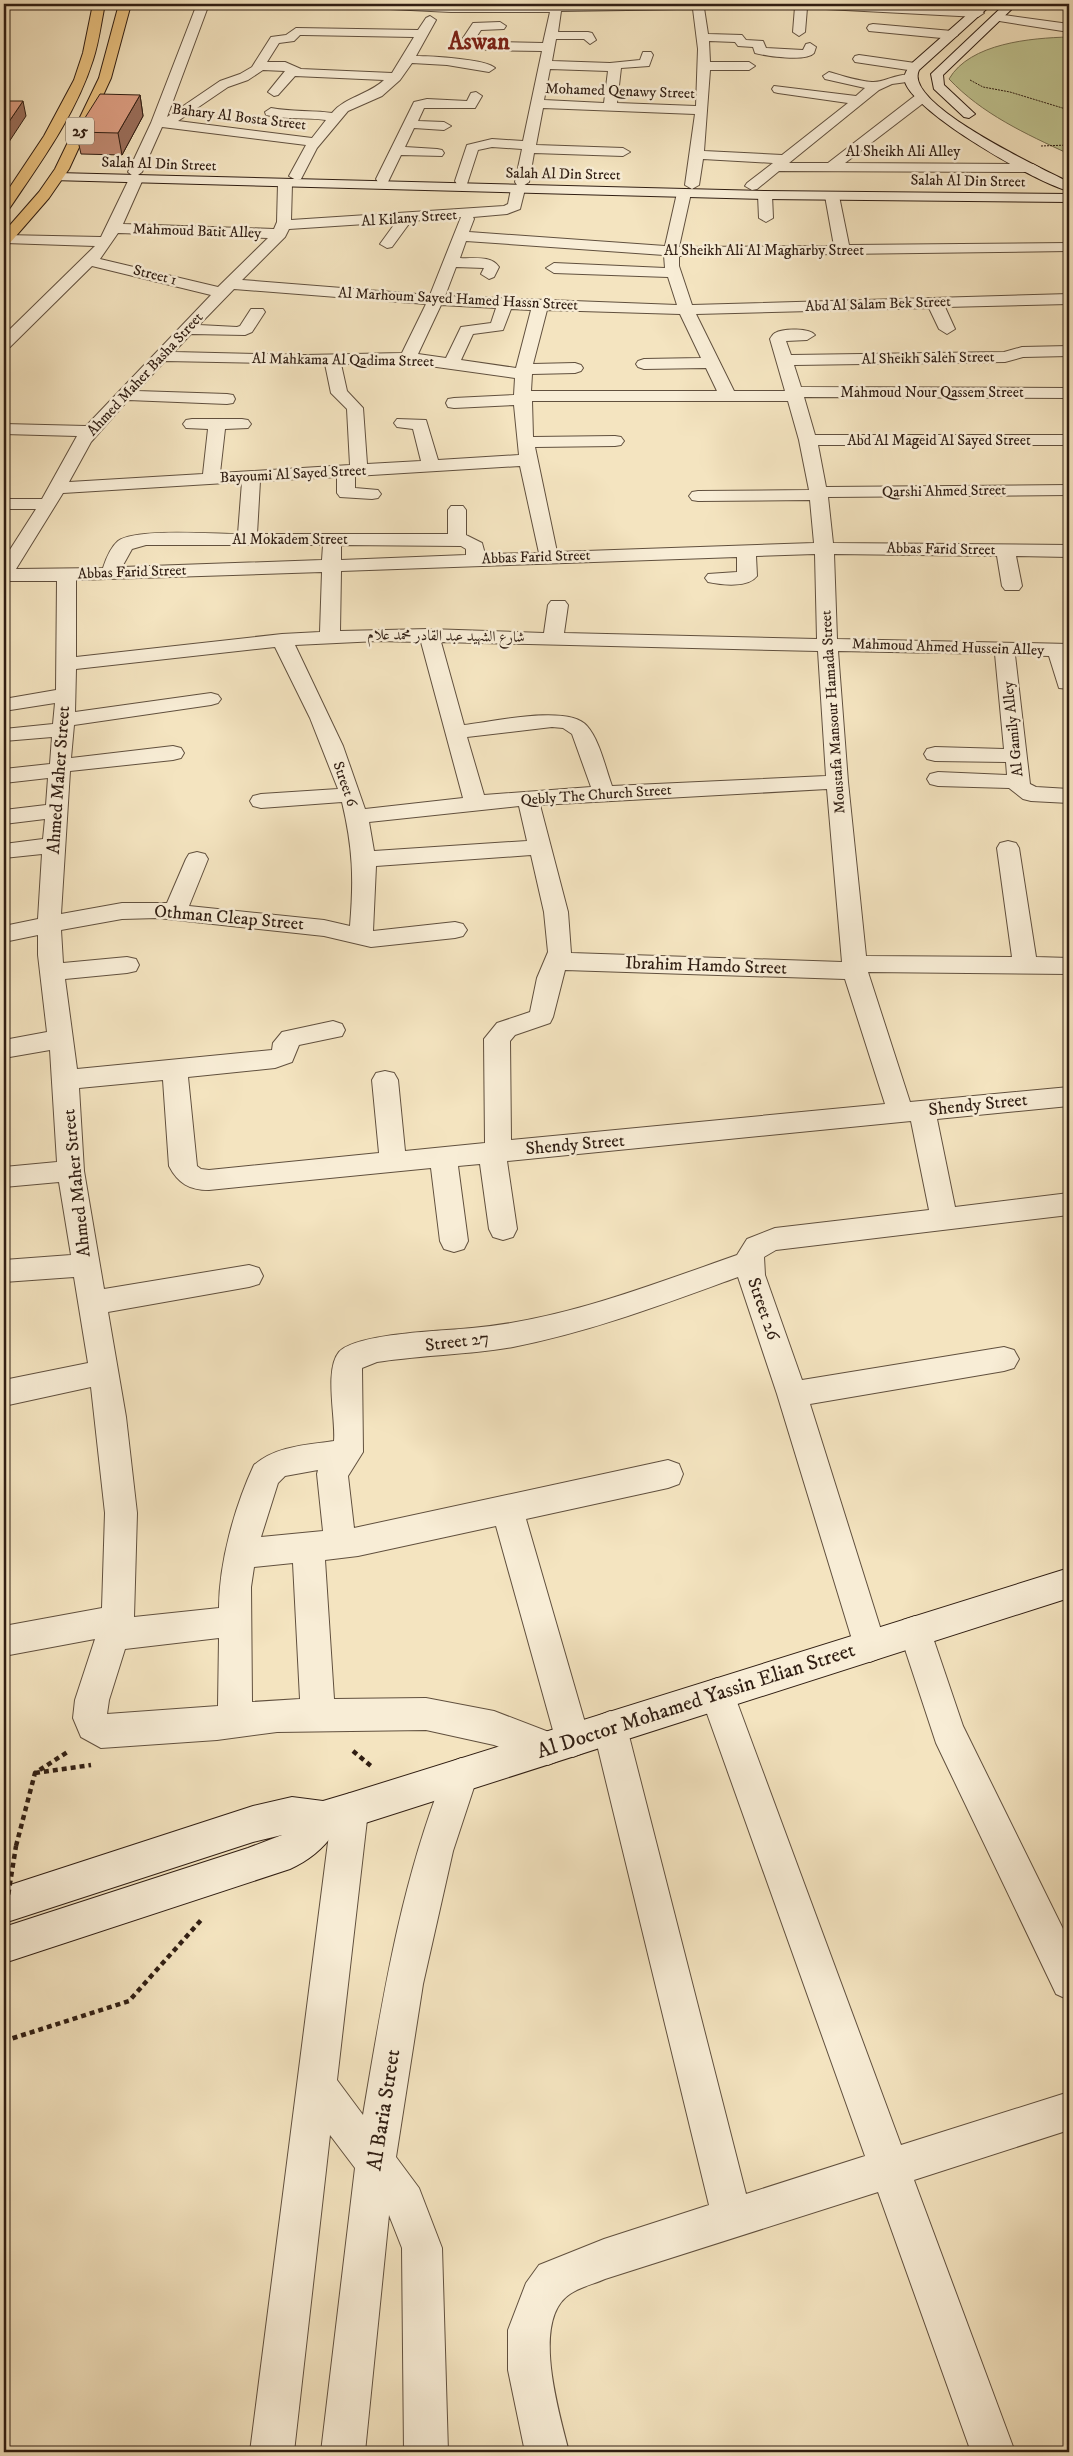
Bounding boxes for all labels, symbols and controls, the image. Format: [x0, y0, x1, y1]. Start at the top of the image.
district label: Aswan [447, 27, 510, 57]
street label: Mohamed Qenawy Street [545, 79, 695, 103]
street label: Bahary Al Bosta Street [171, 99, 307, 135]
road number: 25 [66, 118, 94, 144]
street label: Al Sheikh Ali Alley [846, 142, 961, 161]
street label: Salah Al Din Street [101, 152, 217, 176]
street label: Salah Al Din Street [505, 163, 621, 185]
street label: Salah Al Din Street [910, 170, 1026, 192]
street label: Al Kilany Street [360, 205, 458, 231]
street label: Mahmoud Batit Alley [132, 219, 263, 243]
street label: Al Sheikh Ali Al Magharby Street [664, 241, 864, 260]
street label: Street 1 [131, 260, 179, 290]
street label: Al Marhoum Sayed Hamed Hassn Street [337, 283, 579, 315]
street label: Abd Al Salam Bek Street [805, 292, 951, 316]
street label: Ahmed Maher Basha Street [83, 308, 207, 440]
street label: Al Sheikh Saleh Street [861, 347, 995, 369]
street label: Al Mahkama Al Qadima Street [252, 349, 435, 371]
street label: Mahmoud Nour Qassem Street [840, 383, 1024, 402]
street label: Abd Al Mageid Al Sayed Street [847, 431, 1031, 450]
street label: Bayoumi Al Sayed Street [219, 461, 367, 487]
street label: Qarshi Ahmed Street [882, 480, 1006, 502]
street label: Al Mokadem Street [232, 530, 348, 549]
street label: Abbas Farid Street [886, 539, 996, 559]
street label: Abbas Farid Street [481, 546, 591, 568]
street label: Abbas Farid Street [77, 561, 187, 583]
street label: Moustafa Mansour Hamada Street [816, 609, 850, 814]
street label: شارع الشهيد عبد القادر محمد علام [367, 625, 525, 650]
street label: Mahmoud Ahmed Hussein Alley [851, 634, 1045, 660]
street label: Al Gamily Alley [998, 680, 1027, 778]
street label: Ahmed Maher Street [43, 705, 75, 855]
street label: Street 6 [328, 759, 362, 810]
street label: Qebly The Church Street [520, 780, 672, 810]
street label: Othman Cleap Street [153, 900, 305, 936]
street label: Ibrahim Hamdo Street [625, 952, 788, 980]
street label: Shendy Street [927, 1089, 1029, 1121]
street label: Ahmed Maher Street [58, 1108, 96, 1258]
street label: Shendy Street [524, 1130, 626, 1160]
street label: Street 26 [742, 1275, 784, 1344]
street label: Street 27 [424, 1327, 490, 1357]
street label: Al Doctor Mohamed Yassin Elian Street [534, 1637, 859, 1765]
street label: Al Baria Street [362, 2047, 406, 2173]

